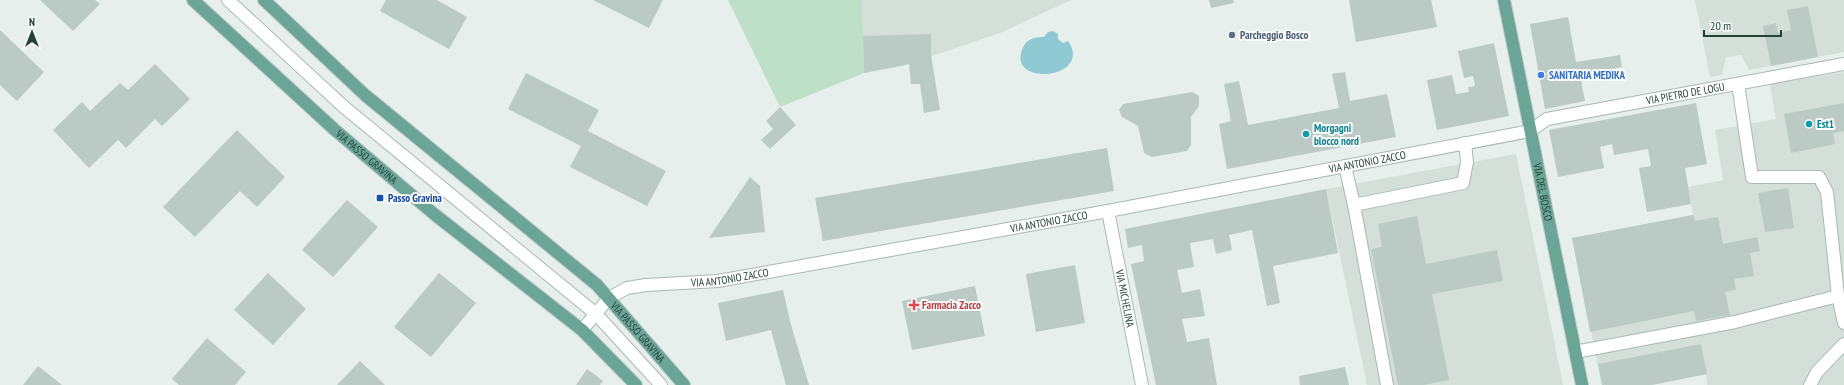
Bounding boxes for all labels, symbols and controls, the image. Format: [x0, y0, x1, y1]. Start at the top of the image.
north arrow [12, 12, 52, 52]
scale bar [1704, 12, 1781, 38]
text: N [29, 15, 35, 29]
text: 20 m [1710, 18, 1731, 33]
place label: Parcheggio Bosco [1240, 28, 1308, 42]
marker: Parcheggio Bosco [1227, 30, 1237, 40]
place label: SANITARIA MEDIKA [1549, 68, 1625, 82]
marker: SANITARIA MEDIKA [1536, 70, 1546, 80]
street label: VIA PIETRO DE LOGU [1644, 79, 1726, 108]
place label: Est1 [1817, 117, 1834, 131]
marker: Est1 [1804, 119, 1814, 129]
place label: Morgagni blocco nord [1314, 121, 1359, 148]
street label: VIA PASSO GRAVINA [332, 126, 401, 187]
marker: Morgagni blocco nord [1301, 129, 1311, 139]
street label: VIA ANTONIO ZACCO [1327, 148, 1407, 176]
street label: VIA DEL BOSCO [1530, 161, 1556, 222]
place label: Passo Gravina [388, 191, 442, 205]
marker: Passo Gravina [375, 193, 385, 203]
street label: VIA ANTONIO ZACCO [1008, 208, 1089, 236]
street label: VIA ANTONIO ZACCO [690, 265, 770, 290]
street label: VIA MICHELINA [1112, 267, 1138, 329]
street label: VIA PASSO GRAVINA [607, 298, 669, 366]
place label: Farmacia Zacco [922, 298, 981, 312]
marker: Farmacia Zacco [909, 300, 919, 310]

